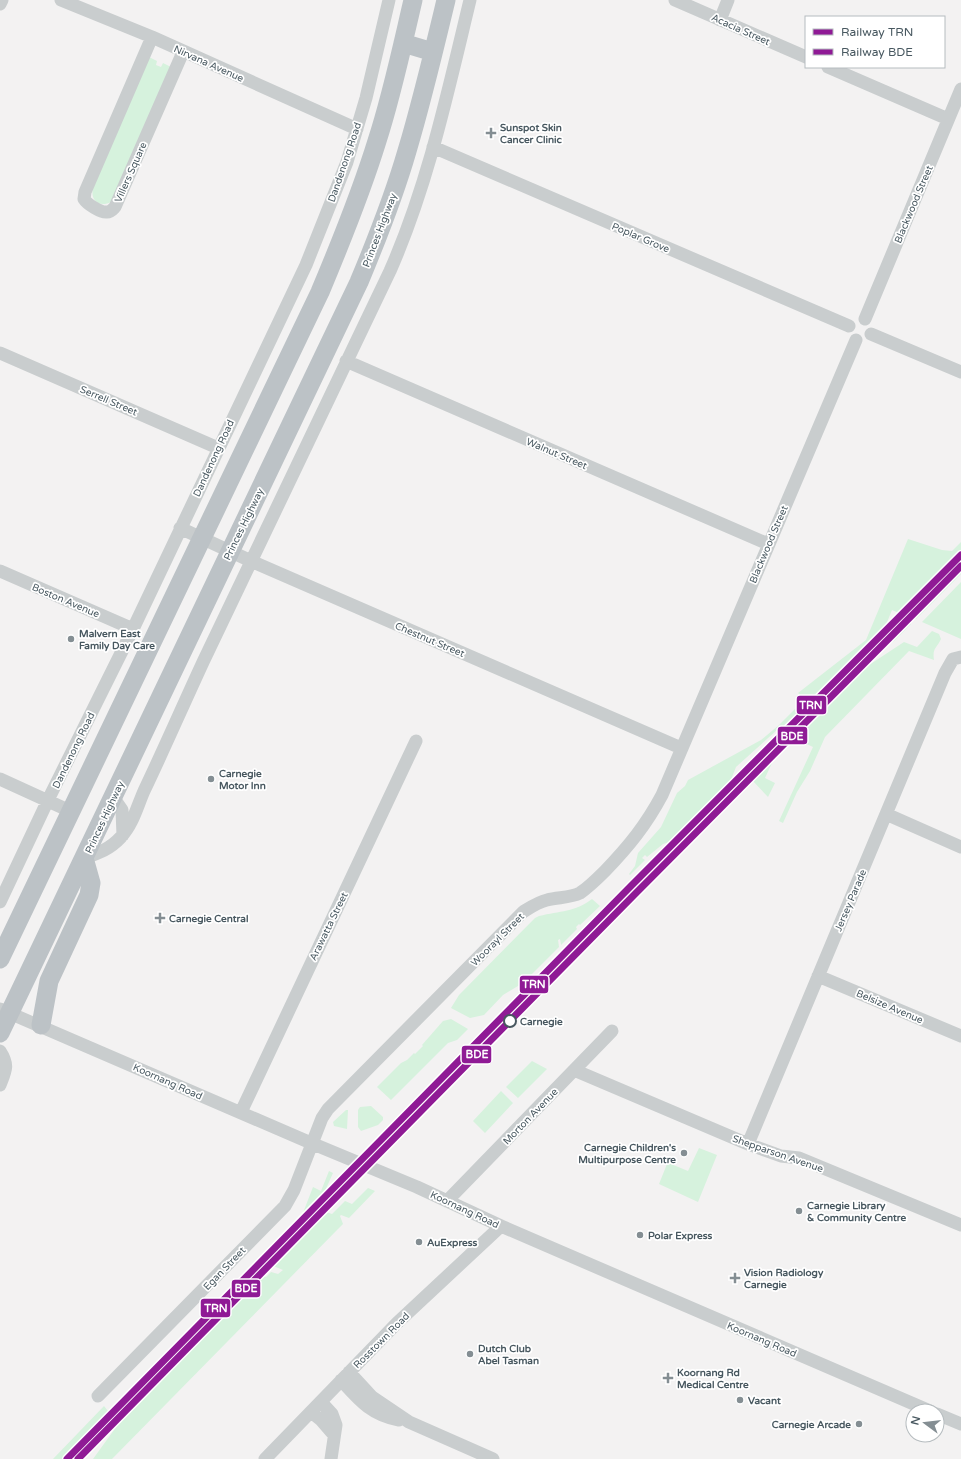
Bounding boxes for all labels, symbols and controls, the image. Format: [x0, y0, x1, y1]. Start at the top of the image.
street label: Acacia Street [709, 12, 772, 48]
legend [805, 16, 945, 68]
text: Railway TRN [841, 25, 913, 39]
street label: Nirvana Avenue [172, 43, 246, 85]
text: Railway BDE [841, 45, 913, 59]
street label: Dandenong Road [326, 121, 364, 204]
place label: Sunspot Skin Cancer Clinic [500, 122, 563, 146]
marker: Sunspot Skin Cancer Clinic [485, 127, 497, 139]
street label: Villers Square [112, 140, 150, 204]
street label: Blackwood Street [892, 164, 936, 245]
street label: Princes Highway [360, 191, 400, 269]
street label: Poplar Grove [610, 220, 672, 256]
street label: Serrell Street [78, 383, 139, 418]
street label: Dandenong Road [191, 418, 237, 499]
street label: Walnut Street [524, 436, 589, 472]
street label: Princes Highway [221, 486, 267, 562]
street label: Blackwood Street [747, 504, 791, 585]
street label: Boston Avenue [30, 581, 101, 621]
street label: Chestnut Street [393, 620, 466, 660]
place label: Malvern East Family Day Care [79, 628, 155, 652]
marker: Malvern East Family Day Care [66, 634, 76, 644]
line badge: TRN [796, 695, 827, 715]
text: TRN [798, 699, 823, 712]
street label: Dandenong Road [50, 710, 98, 791]
line badge: BDE [777, 726, 808, 745]
text: BDE [781, 730, 803, 743]
place label: Carnegie Motor Inn [219, 768, 266, 792]
marker: Carnegie Motor Inn [206, 774, 216, 784]
street label: Princes Highway [83, 779, 127, 855]
street label: Jersey Parade [832, 867, 869, 933]
street label: Arawatta Street [307, 890, 351, 963]
street label: Woorayl Street [469, 911, 527, 969]
marker: Carnegie Central [154, 912, 166, 924]
place label: Carnegie Central [169, 913, 248, 925]
line badge: TRN [519, 975, 549, 994]
text: TRN [521, 978, 546, 991]
street label: Belsize Avenue [854, 987, 925, 1027]
marker: Carnegie [503, 1014, 517, 1028]
place label: Carnegie [520, 1016, 563, 1028]
line badge: BDE [461, 1045, 492, 1064]
text: BDE [466, 1048, 488, 1061]
street label: Koornang Road [131, 1061, 204, 1103]
street label: Morton Avenue [501, 1086, 561, 1147]
street label: Shepparson Avenue [731, 1133, 825, 1175]
place label: Carnegie Children's Multipurpose Centre [578, 1142, 676, 1166]
marker: Carnegie Children's Multipurpose Centre [679, 1148, 689, 1158]
street label: Koornang Road [428, 1189, 501, 1231]
place label: Carnegie Library & Community Centre [807, 1200, 906, 1224]
marker: Carnegie Library & Community Centre [794, 1206, 804, 1216]
marker: Polar Express [635, 1230, 645, 1240]
place label: Polar Express [648, 1230, 712, 1242]
marker: AuExpress [414, 1237, 424, 1247]
place label: AuExpress [427, 1237, 478, 1249]
street label: Egan Street [201, 1244, 248, 1293]
place label: Vision Radiology Carnegie [744, 1267, 824, 1291]
marker: Vision Radiology Carnegie [729, 1272, 741, 1284]
line badge: BDE [231, 1279, 261, 1298]
text: BDE [235, 1282, 257, 1295]
line badge: TRN [200, 1298, 231, 1318]
text: TRN [203, 1302, 228, 1315]
street label: Rosstown Road [351, 1310, 412, 1371]
street label: Koornang Road [725, 1320, 798, 1360]
place label: Dutch Club Abel Tasman [478, 1343, 539, 1367]
marker: Dutch Club Abel Tasman [465, 1349, 475, 1359]
place label: Koornang Rd Medical Centre [677, 1367, 749, 1391]
marker: Koornang Rd Medical Centre [662, 1372, 674, 1384]
marker: Vacant [735, 1395, 745, 1405]
place label: Vacant [748, 1395, 781, 1407]
north arrow [905, 1403, 945, 1443]
text: N [908, 1415, 923, 1426]
place label: Carnegie Arcade [772, 1419, 851, 1431]
marker: Carnegie Arcade [854, 1419, 864, 1429]

